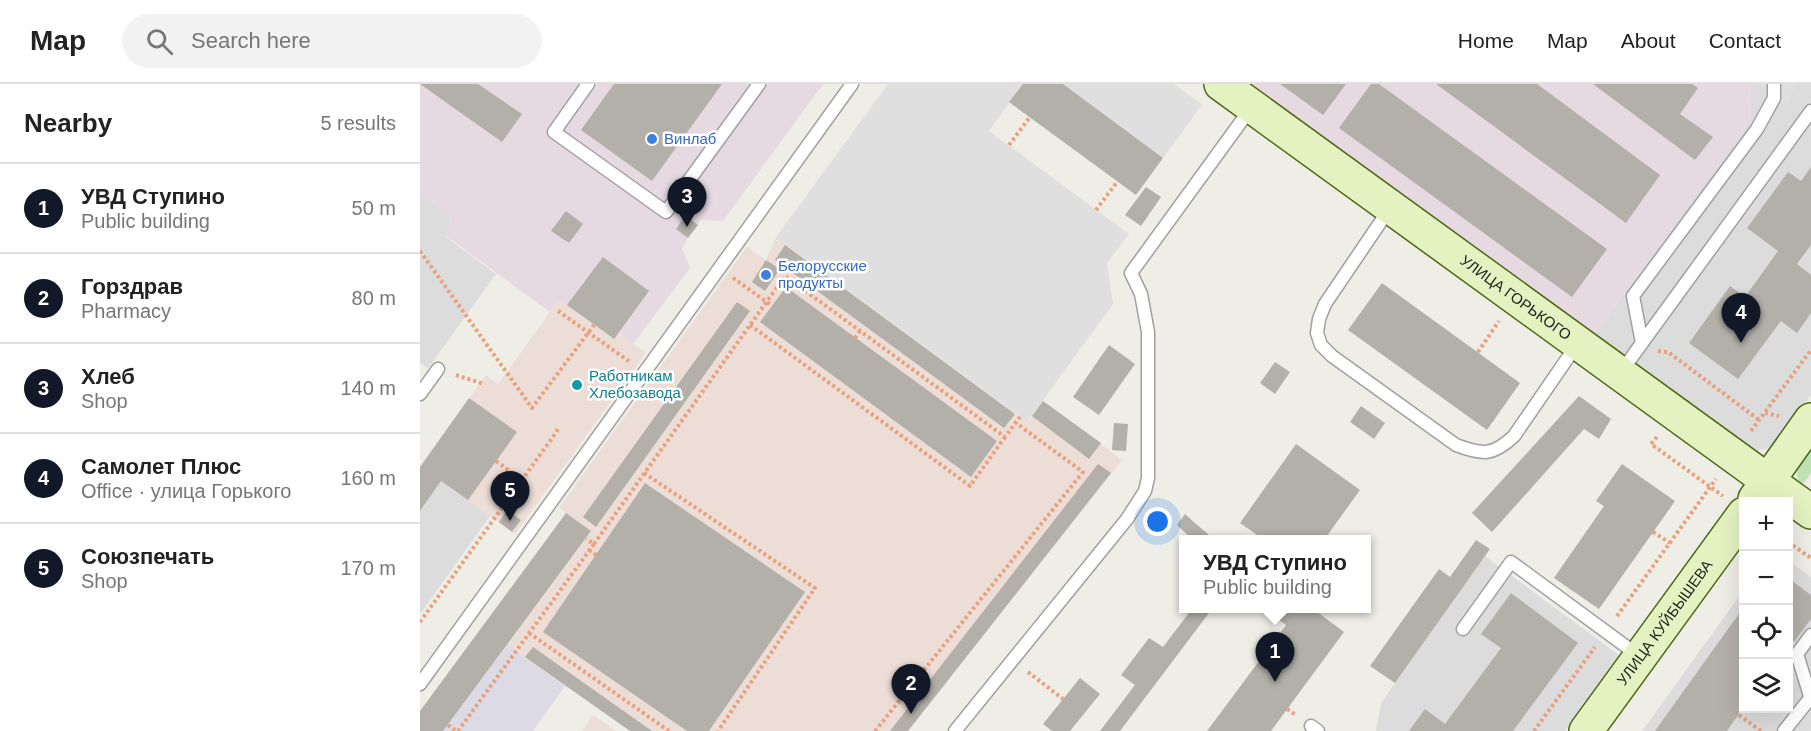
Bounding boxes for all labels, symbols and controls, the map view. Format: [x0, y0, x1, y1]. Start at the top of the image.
search box [122, 14, 542, 68]
text: Map [30, 25, 86, 56]
icon: search [143, 25, 176, 58]
text: Search here [191, 28, 311, 53]
text: Home [1458, 29, 1514, 52]
text: Map [1547, 29, 1588, 52]
text: About [1621, 29, 1676, 52]
text: Contact [1709, 29, 1781, 52]
text: Nearby [24, 108, 112, 138]
text: 5 results [320, 112, 396, 134]
place label: Винлаб [664, 130, 716, 147]
marker: Винлаб [645, 132, 659, 146]
pin: 3 [668, 178, 706, 227]
text: УВД Ступино [81, 184, 225, 209]
text: 1 [38, 197, 49, 219]
text: 50 m [352, 197, 396, 219]
text: Public building [81, 210, 210, 232]
street label: УЛИЦА ГОРЬКОГО [1457, 251, 1575, 343]
place label: Белорусские продукты [778, 257, 867, 291]
marker: Белорусские продукты [759, 268, 773, 282]
text: Горздрав [81, 274, 183, 299]
text: 2 [38, 287, 49, 309]
text: 80 m [352, 287, 396, 309]
pin: 4 [1722, 294, 1760, 343]
text: Pharmacy [81, 300, 171, 322]
text: Хлеб [81, 364, 135, 389]
place label: Работникам Хлебозавода [589, 367, 681, 401]
text: 3 [38, 377, 49, 399]
text: 140 m [340, 377, 396, 399]
marker: Работникам Хлебозавода [570, 378, 584, 392]
text: Shop [81, 390, 128, 412]
text: Самолет Плюс [81, 454, 241, 479]
text: 4 [38, 467, 49, 489]
text: 160 m [340, 467, 396, 489]
pin: 5 [490, 472, 530, 521]
text: Office · улица Горького [81, 480, 291, 502]
map controls [1739, 497, 1793, 713]
button: + [1739, 497, 1793, 551]
your location [1143, 507, 1172, 536]
popup [1179, 535, 1371, 613]
text: Союзпечать [81, 544, 214, 569]
text: УВД Ступино [1203, 550, 1347, 575]
button: − [1739, 551, 1793, 605]
text: 5 [38, 557, 49, 579]
text: 170 m [340, 557, 396, 579]
street label: УЛИЦА КУЙБЫШЕВА [1613, 557, 1716, 688]
text: Shop [81, 570, 128, 592]
text: Public building [1203, 576, 1332, 598]
button: locate [1739, 605, 1793, 659]
pin: 1 [1256, 632, 1294, 682]
button: layers [1739, 659, 1793, 713]
pin: 2 [892, 664, 930, 714]

